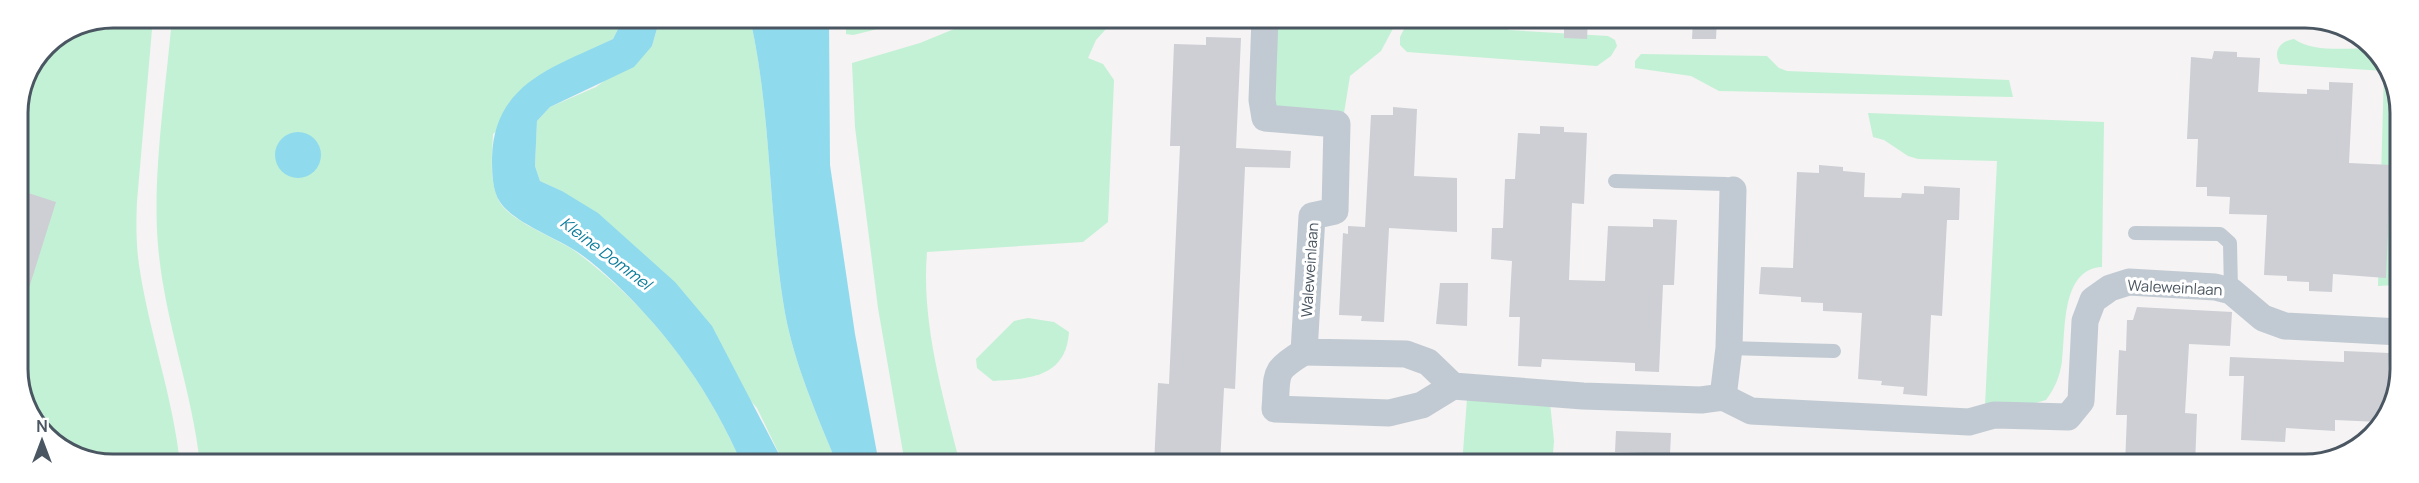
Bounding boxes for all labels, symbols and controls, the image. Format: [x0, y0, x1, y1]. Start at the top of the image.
water label: Kleine Dommel [556, 212, 658, 296]
street label: Waleweinlaan [1296, 222, 1323, 318]
street label: Waleweinlaan [2127, 275, 2223, 300]
north arrow [12, 411, 72, 471]
text: N [36, 415, 48, 437]

